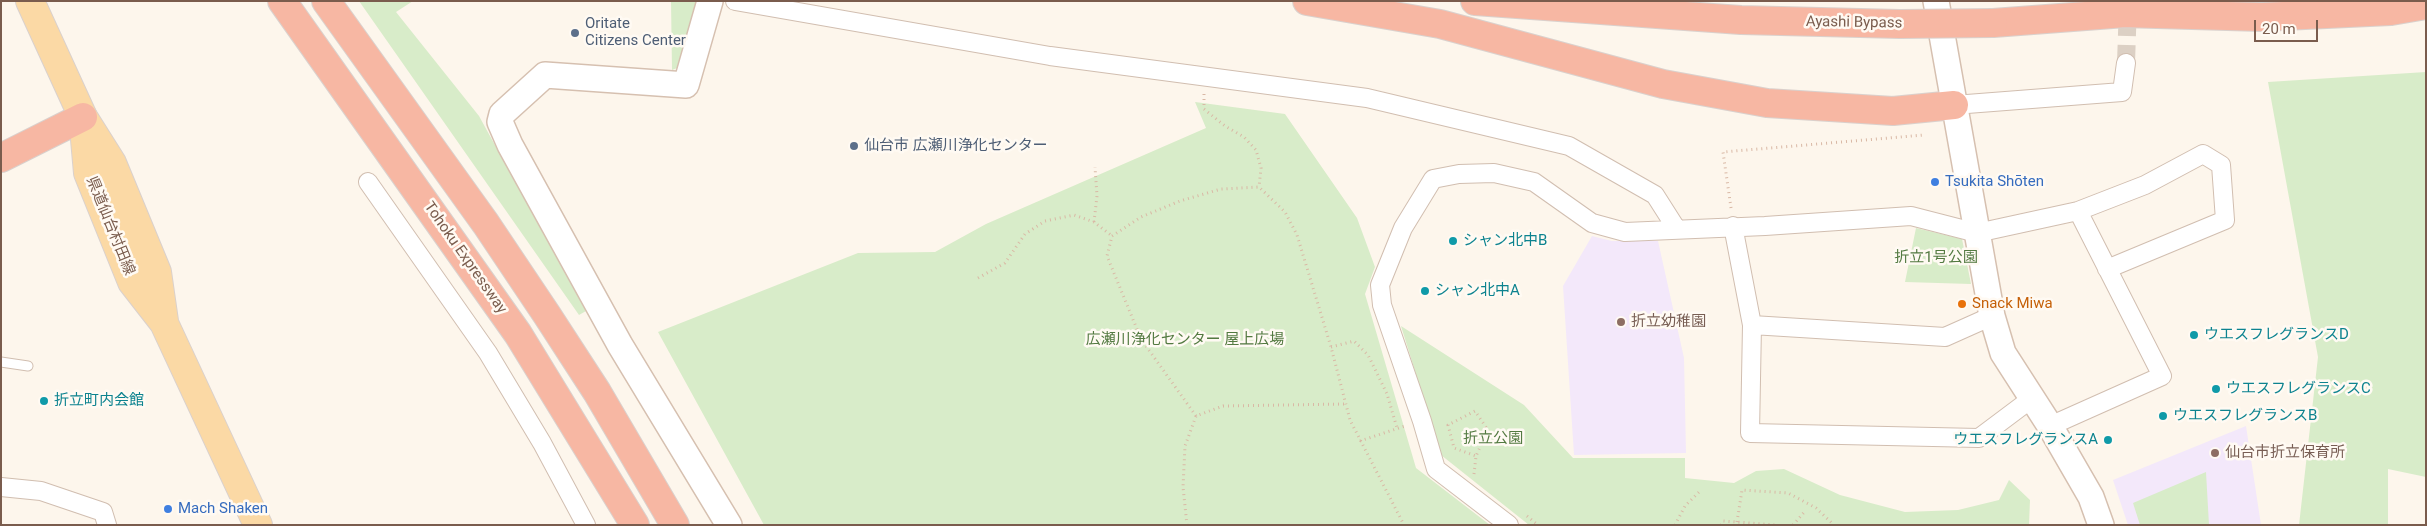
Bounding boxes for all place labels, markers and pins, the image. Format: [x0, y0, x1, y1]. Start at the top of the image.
place label: Oritate Citizens Center [585, 15, 686, 50]
marker: Oritate Citizens Center [569, 27, 581, 39]
place label: 仙台市 広瀬川浄化センター [864, 137, 1048, 155]
marker: 仙台市 広瀬川浄化センター [848, 140, 860, 152]
place label: Tsukita Shōten [1945, 173, 2044, 191]
marker: Tsukita Shōten [1929, 176, 1941, 188]
place label: シャン北中B [1463, 232, 1547, 250]
marker: シャン北中B [1447, 235, 1459, 247]
place label: シャン北中A [1435, 282, 1520, 300]
marker: シャン北中A [1419, 285, 1431, 297]
place label: Snack Miwa [1972, 295, 2053, 313]
marker: Snack Miwa [1956, 298, 1968, 310]
place label: 折立幼稚園 [1631, 313, 1706, 331]
marker: 折立幼稚園 [1615, 316, 1627, 328]
place label: ウエスフレグランスD [2204, 326, 2349, 344]
marker: ウエスフレグランスD [2188, 329, 2200, 341]
place label: ウエスフレグランスC [2226, 380, 2371, 398]
marker: ウエスフレグランスC [2210, 383, 2222, 395]
place label: 折立町内会館 [54, 392, 144, 410]
marker: 折立町内会館 [38, 395, 50, 407]
place label: ウエスフレグランスB [2173, 407, 2317, 425]
marker: ウエスフレグランスB [2157, 410, 2169, 422]
place label: ウエスフレグランスA [1953, 431, 2098, 449]
marker: ウエスフレグランスA [2102, 434, 2114, 446]
place label: 仙台市折立保育所 [2225, 444, 2345, 462]
marker: 仙台市折立保育所 [2209, 447, 2221, 459]
place label: Mach Shaken [178, 500, 268, 518]
marker: Mach Shaken [162, 503, 174, 515]

